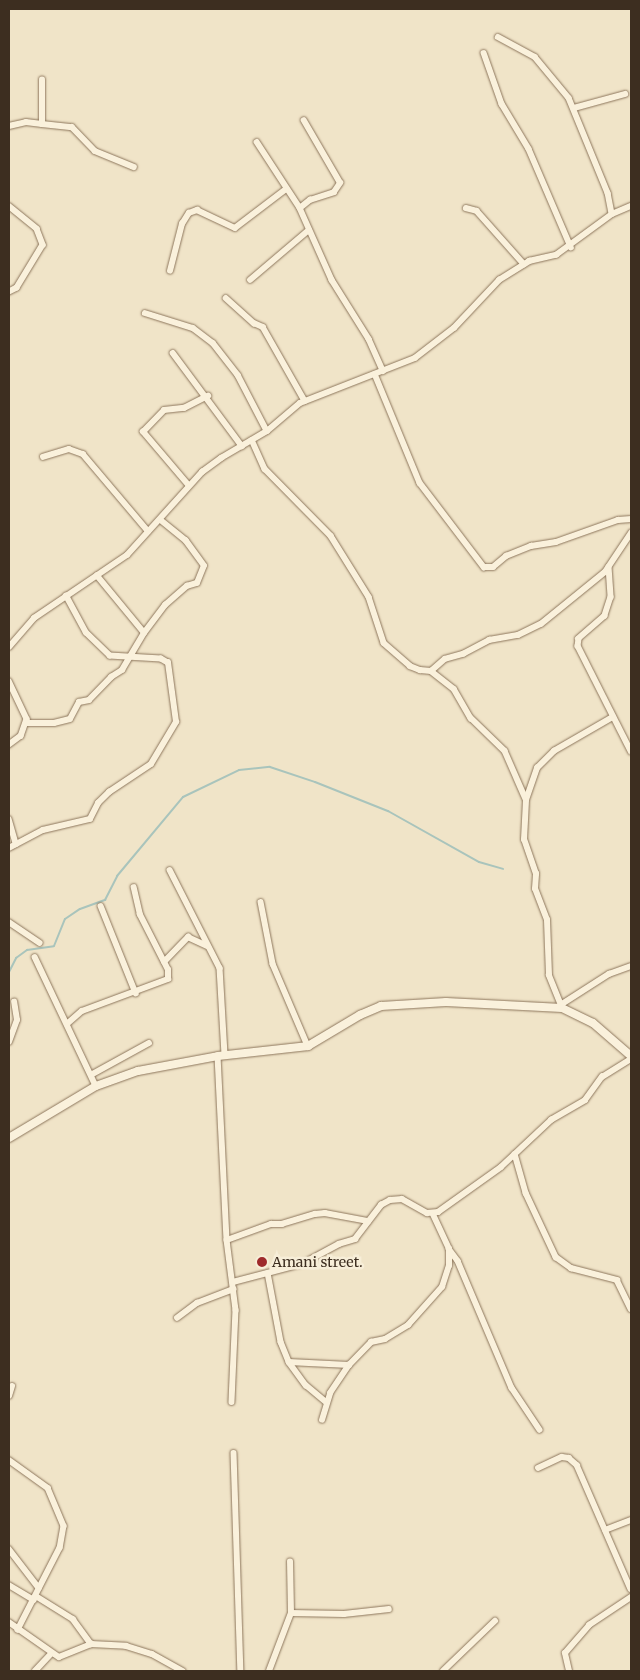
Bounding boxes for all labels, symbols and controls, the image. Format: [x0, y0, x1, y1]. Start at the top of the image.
place label: Amani street. [272, 1254, 363, 1270]
marker: Amani street. [256, 1256, 268, 1268]

